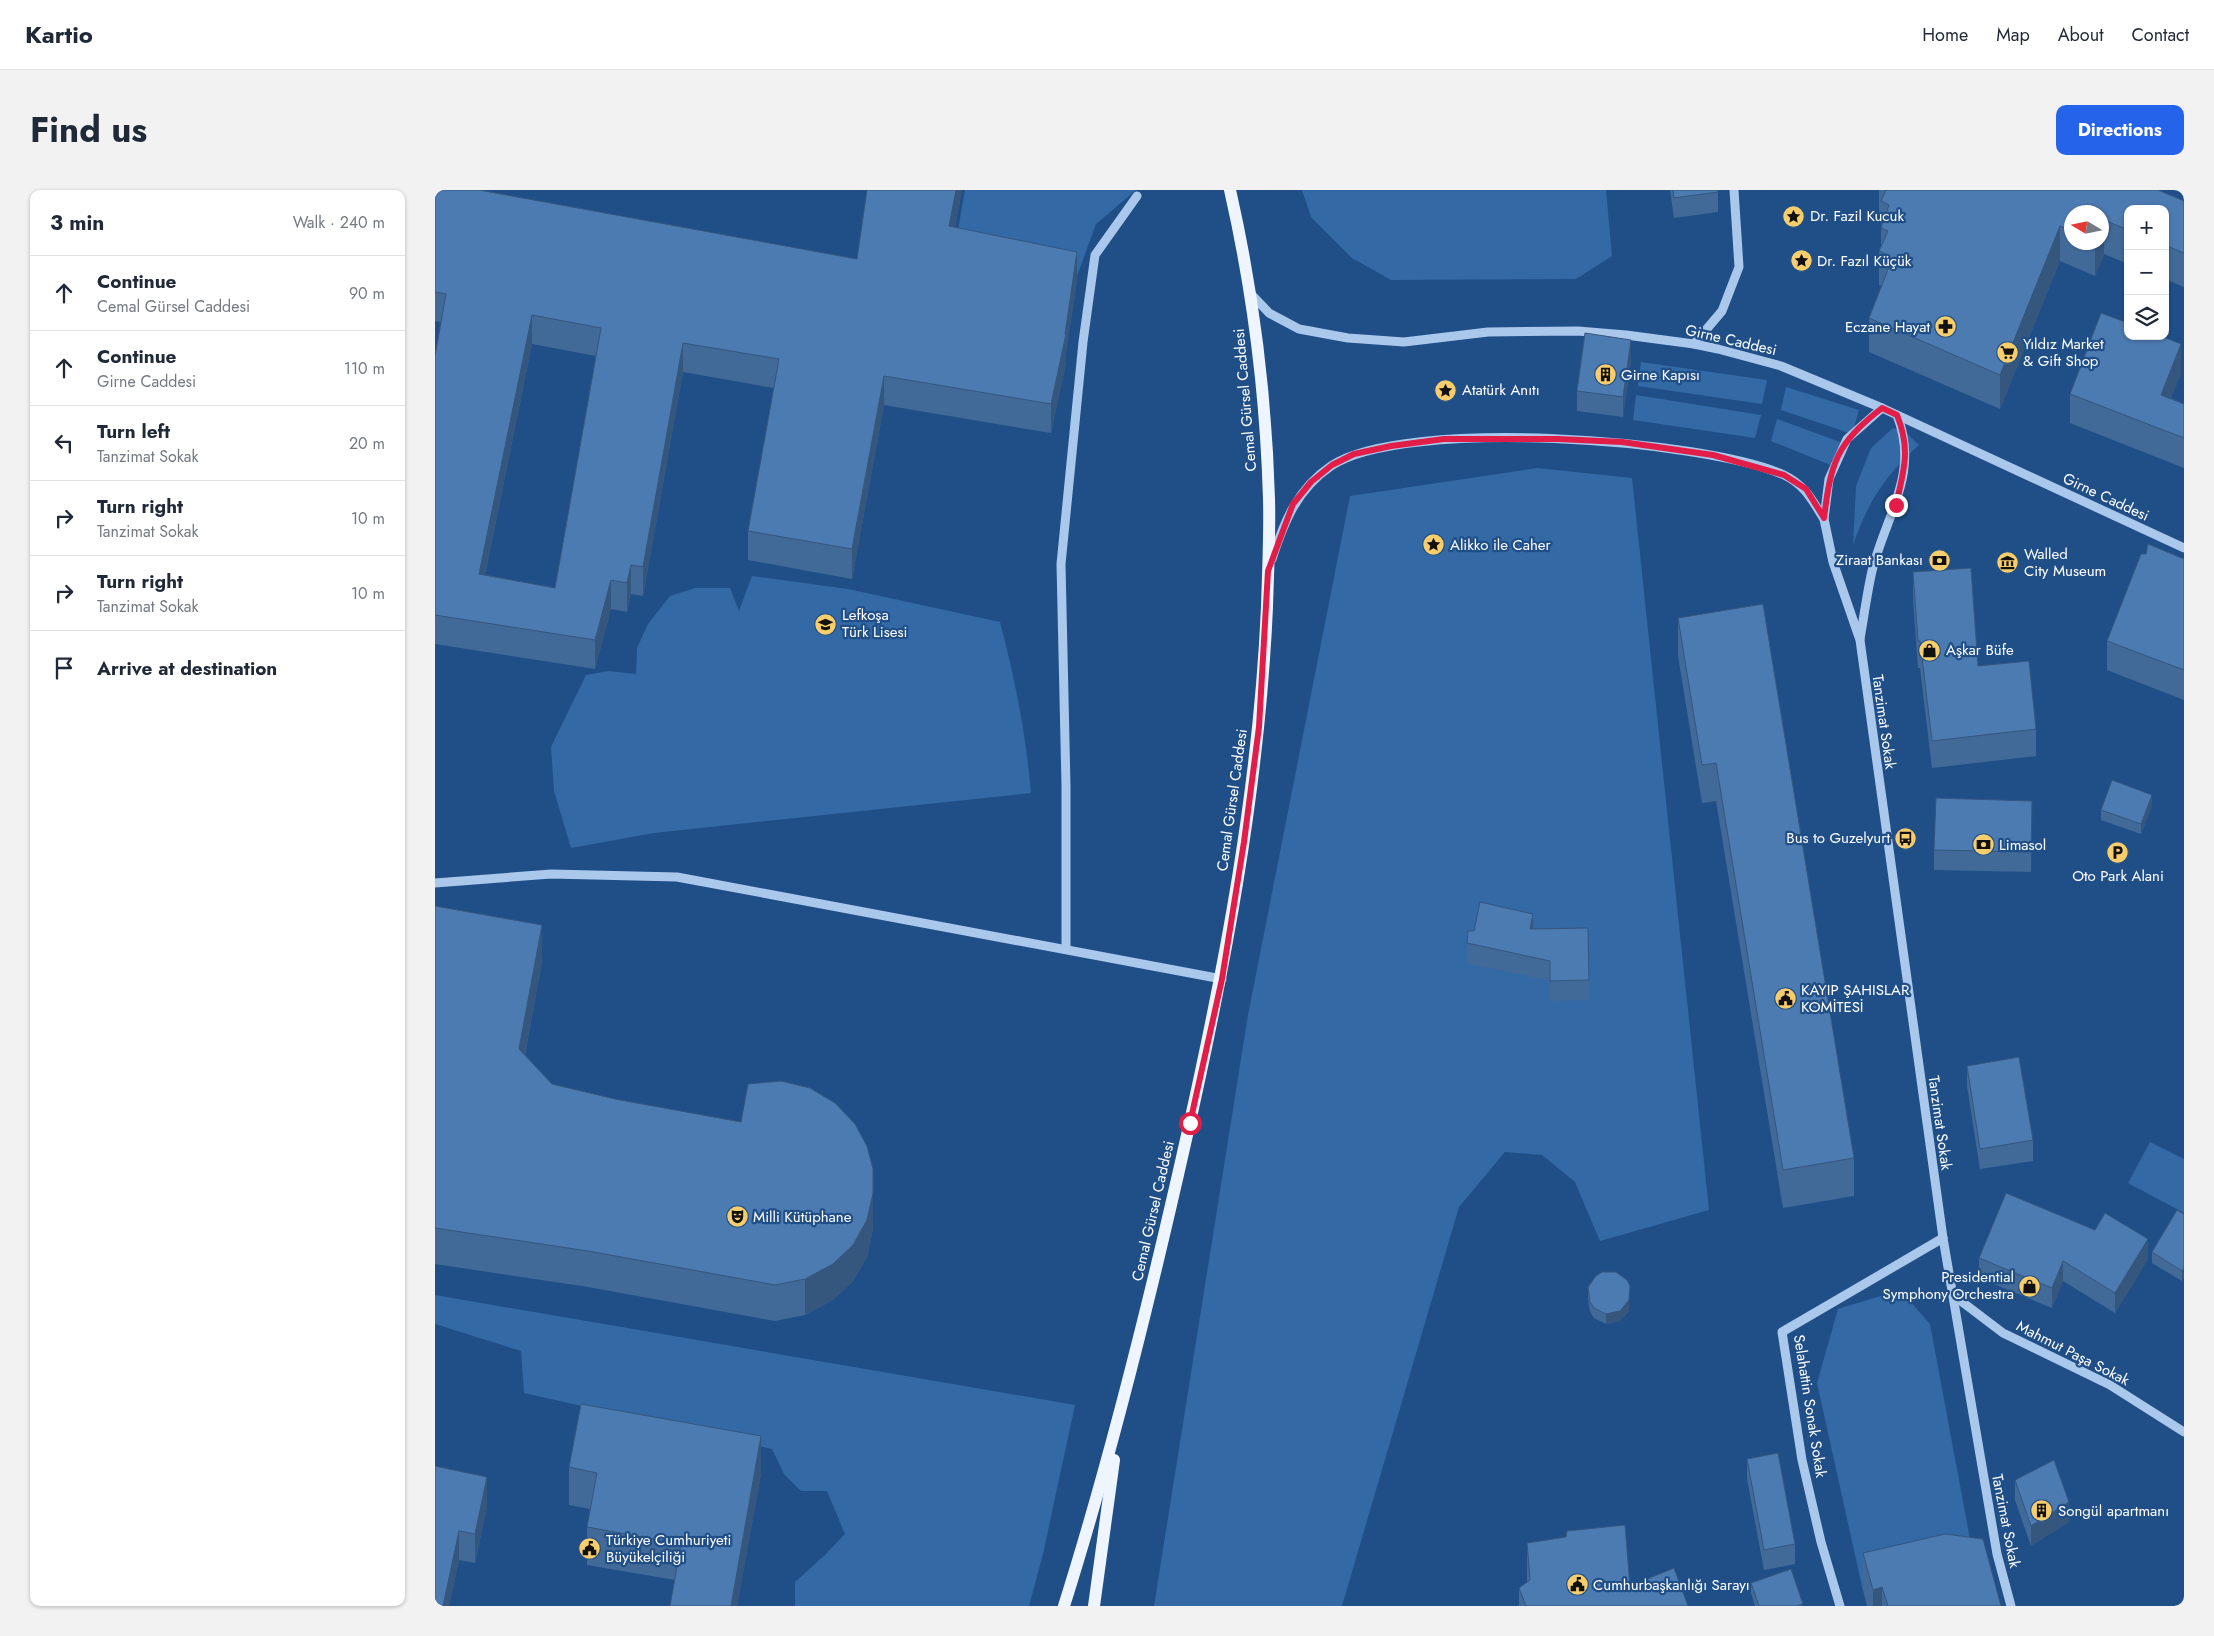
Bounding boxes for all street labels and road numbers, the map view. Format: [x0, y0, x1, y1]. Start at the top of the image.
street label: Girne Caddesi [1683, 319, 1779, 361]
street label: Cemal Gürsel Caddesi [1228, 328, 1262, 472]
street label: Girne Caddesi [2059, 467, 2153, 527]
street label: Tanzimat Sokak [1866, 673, 1902, 771]
street label: Cemal Gürsel Caddesi [1211, 727, 1253, 873]
street label: Tanzimat Sokak [1922, 1074, 1958, 1172]
street label: Cemal Gürsel Caddesi [1126, 1139, 1180, 1283]
street label: Mahmut Paşa Sokak [2013, 1315, 2134, 1391]
street label: Selahattin Sonak Sokak [1788, 1333, 1832, 1480]
street label: Tanzimat Sokak [1986, 1472, 2026, 1570]

